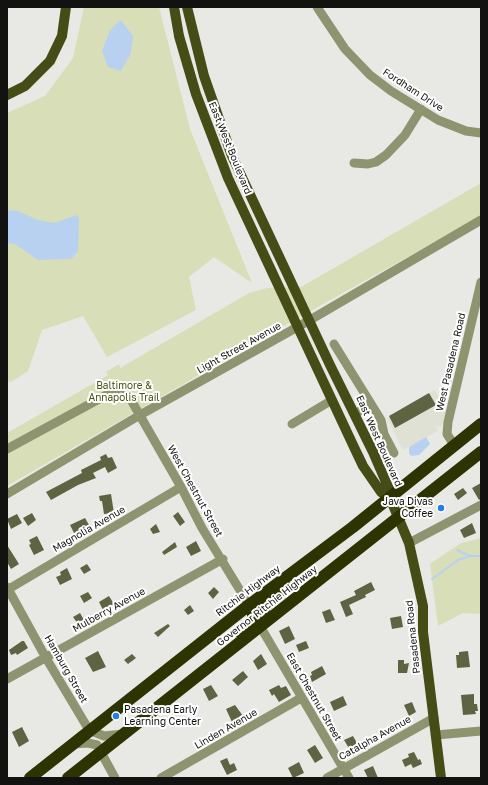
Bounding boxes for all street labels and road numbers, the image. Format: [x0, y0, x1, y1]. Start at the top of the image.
street label: Fordham Drive [380, 66, 446, 114]
street label: East West Boulevard [206, 100, 254, 196]
street label: West Pasadena Road [434, 312, 468, 412]
street label: Light Street Avenue [195, 320, 283, 376]
street label: East West Boulevard [353, 394, 405, 488]
street label: West Chestnut Street [165, 443, 225, 539]
street label: Magnolia Avenue [51, 503, 127, 555]
street label: Ritchie Highway [213, 563, 283, 619]
street label: Governor Ritchie Highway [214, 563, 320, 649]
street label: Mulberry Avenue [71, 585, 147, 635]
street label: Pasadena Road [403, 600, 423, 674]
street label: Hamburg Street [42, 633, 90, 705]
street label: East Chestnut Street [284, 651, 344, 743]
street label: Linden Avenue [193, 706, 259, 752]
street label: Catalpha Avenue [337, 713, 413, 763]

